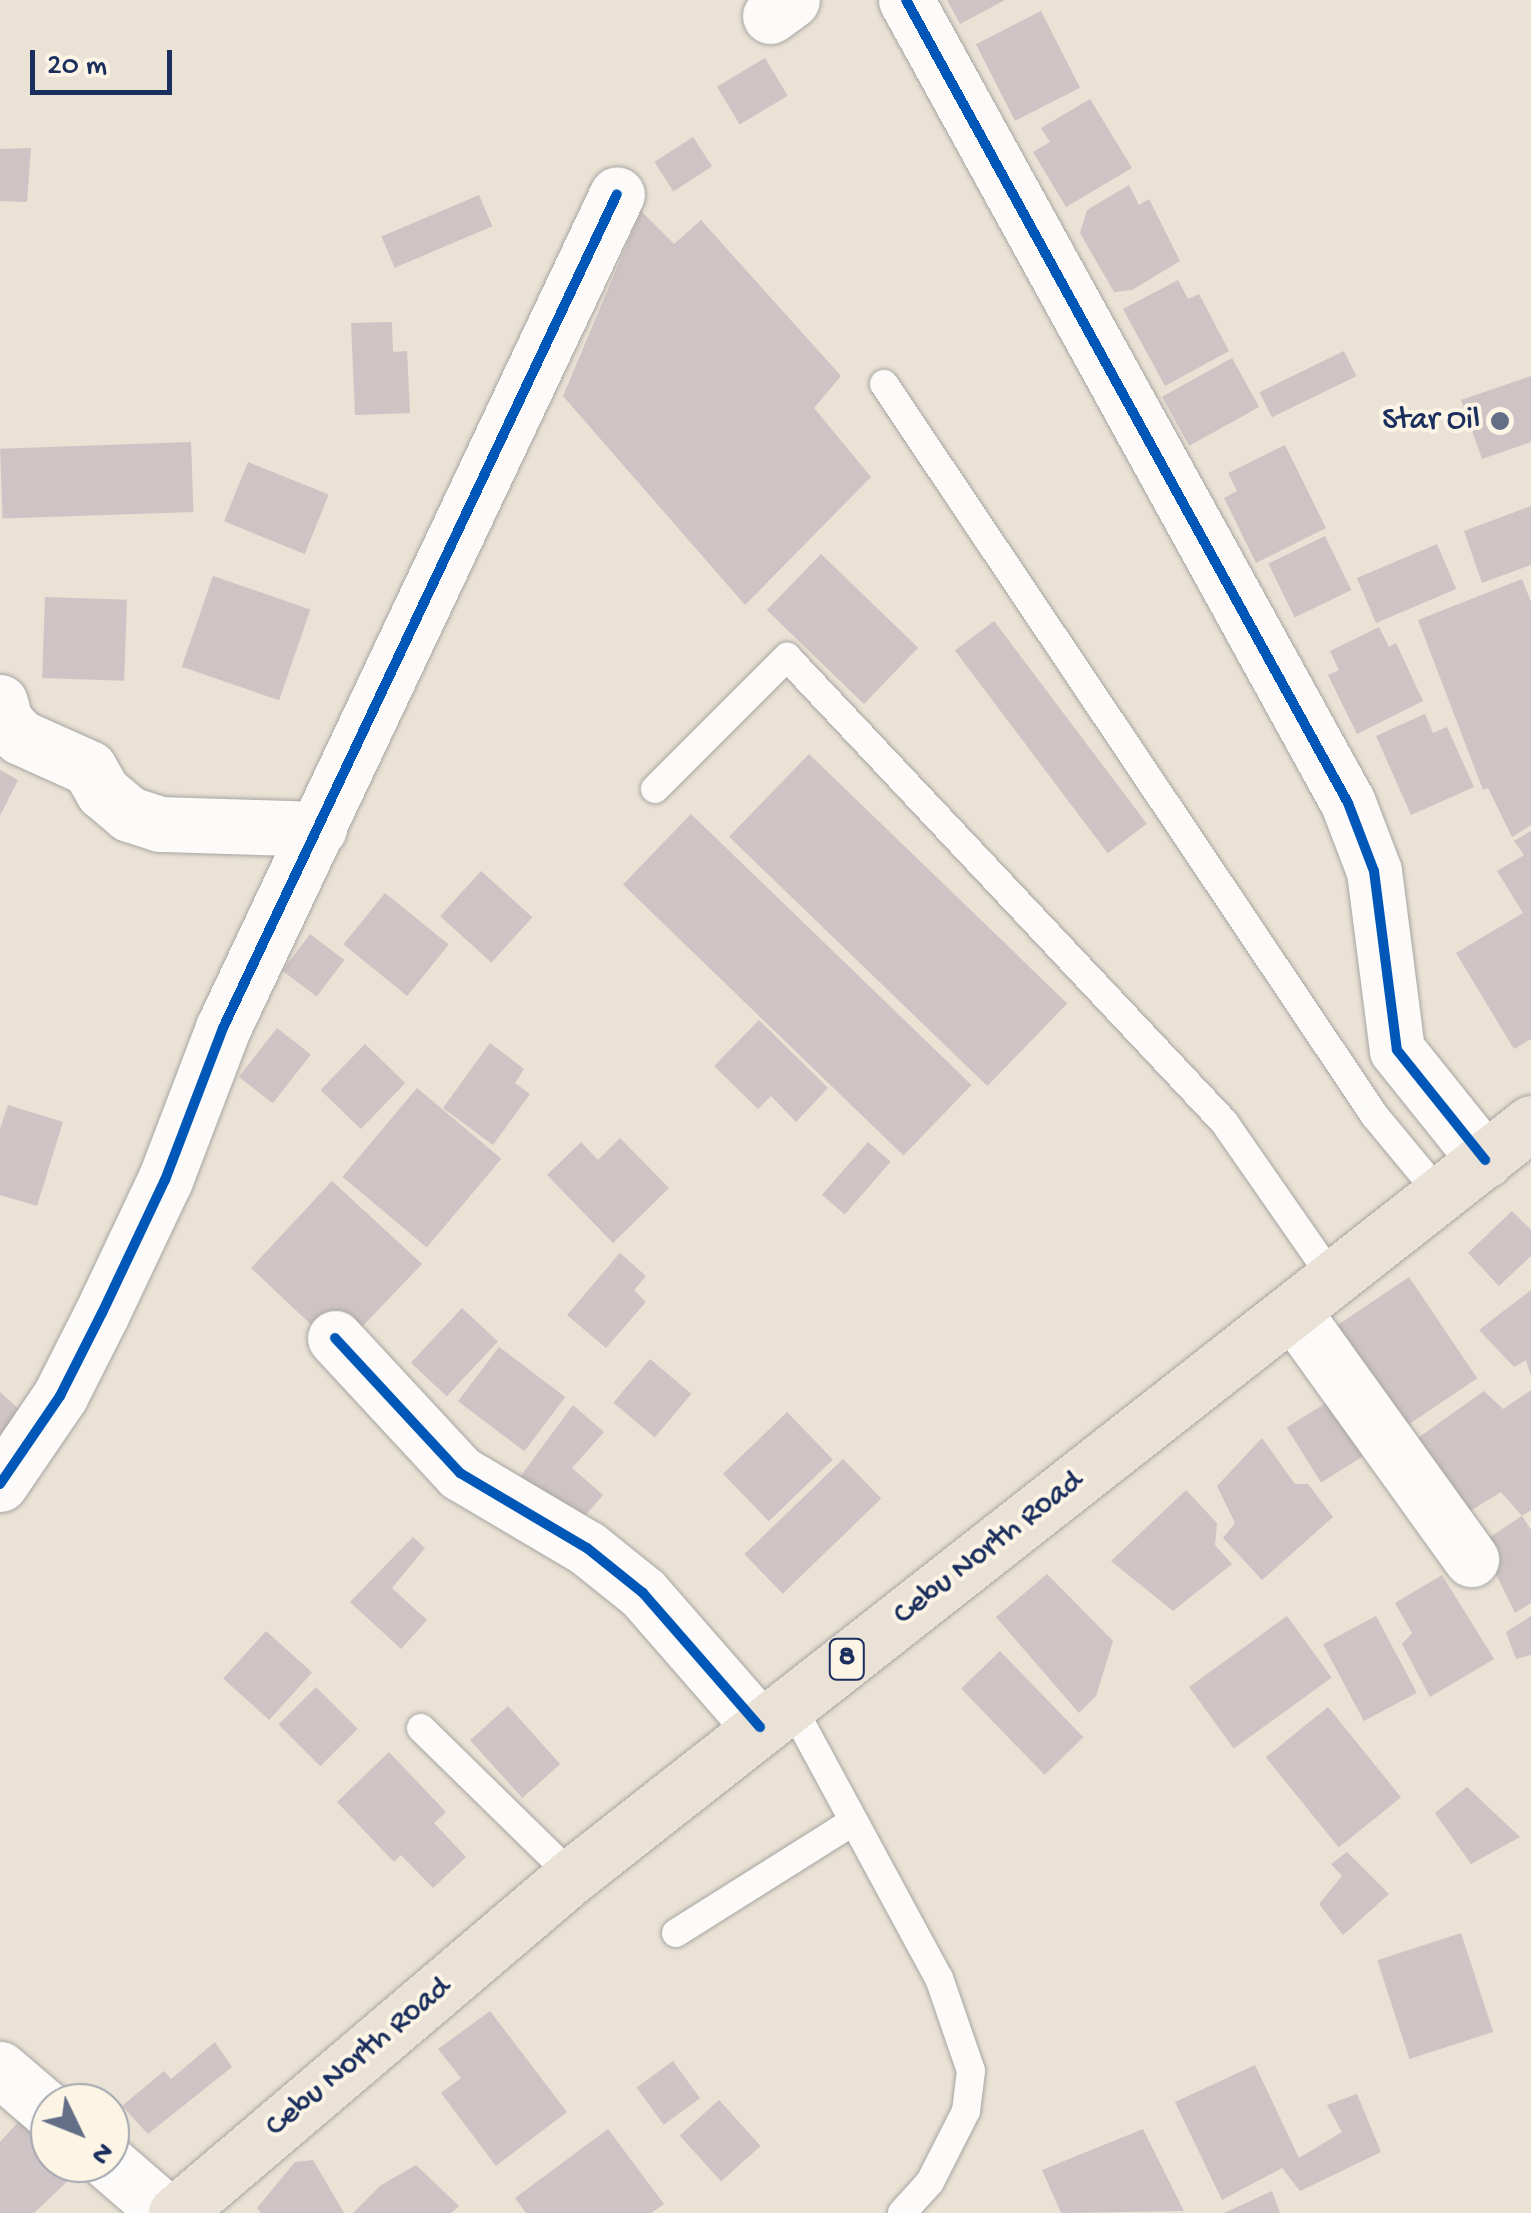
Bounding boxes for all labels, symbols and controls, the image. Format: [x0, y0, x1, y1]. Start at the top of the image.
scale bar [35, 30, 178, 92]
text: 20 m [47, 50, 107, 85]
place label: Star Oil [1382, 402, 1480, 440]
marker: Star Oil [1489, 410, 1511, 432]
street label: Cebu North Road [887, 1463, 1091, 1635]
road number: 8 [827, 1634, 867, 1684]
street label: Cebu North Road [259, 1969, 459, 2147]
north arrow [30, 2083, 130, 2183]
text: N [83, 2134, 119, 2170]

